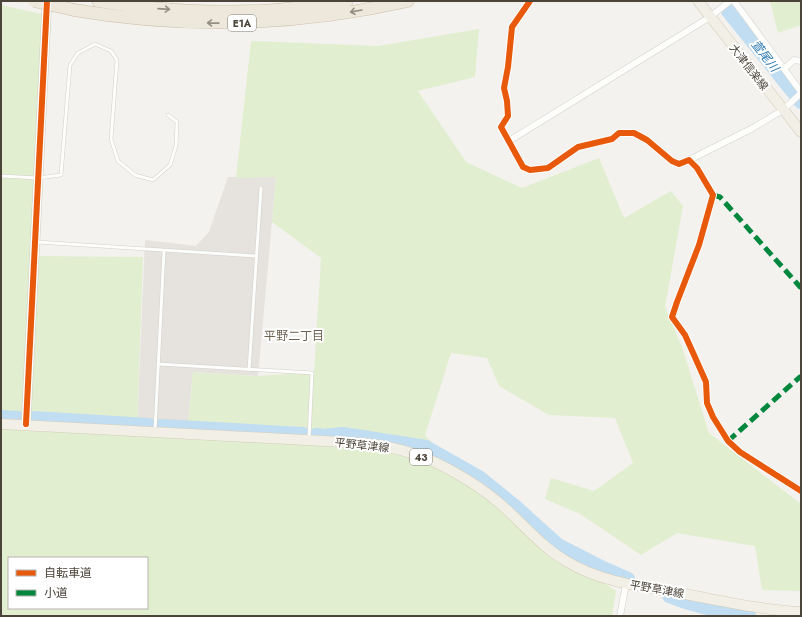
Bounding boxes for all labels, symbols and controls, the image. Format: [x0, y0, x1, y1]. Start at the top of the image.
one-way arrow [157, 5, 170, 13]
one-way arrow [350, 7, 363, 15]
road number: E1A [228, 15, 256, 31]
one-way arrow [207, 19, 220, 27]
water label: 萱尾川 [747, 36, 784, 77]
street label: 大津信楽線 [726, 40, 772, 94]
district label: 平野二丁目 [264, 327, 324, 345]
street label: 平野草津線 [334, 434, 390, 456]
road number: 43 [410, 449, 432, 465]
legend [8, 557, 148, 609]
text: 自転車道 [44, 564, 92, 582]
street label: 平野草津線 [629, 576, 685, 602]
text: 小道 [44, 584, 68, 602]

